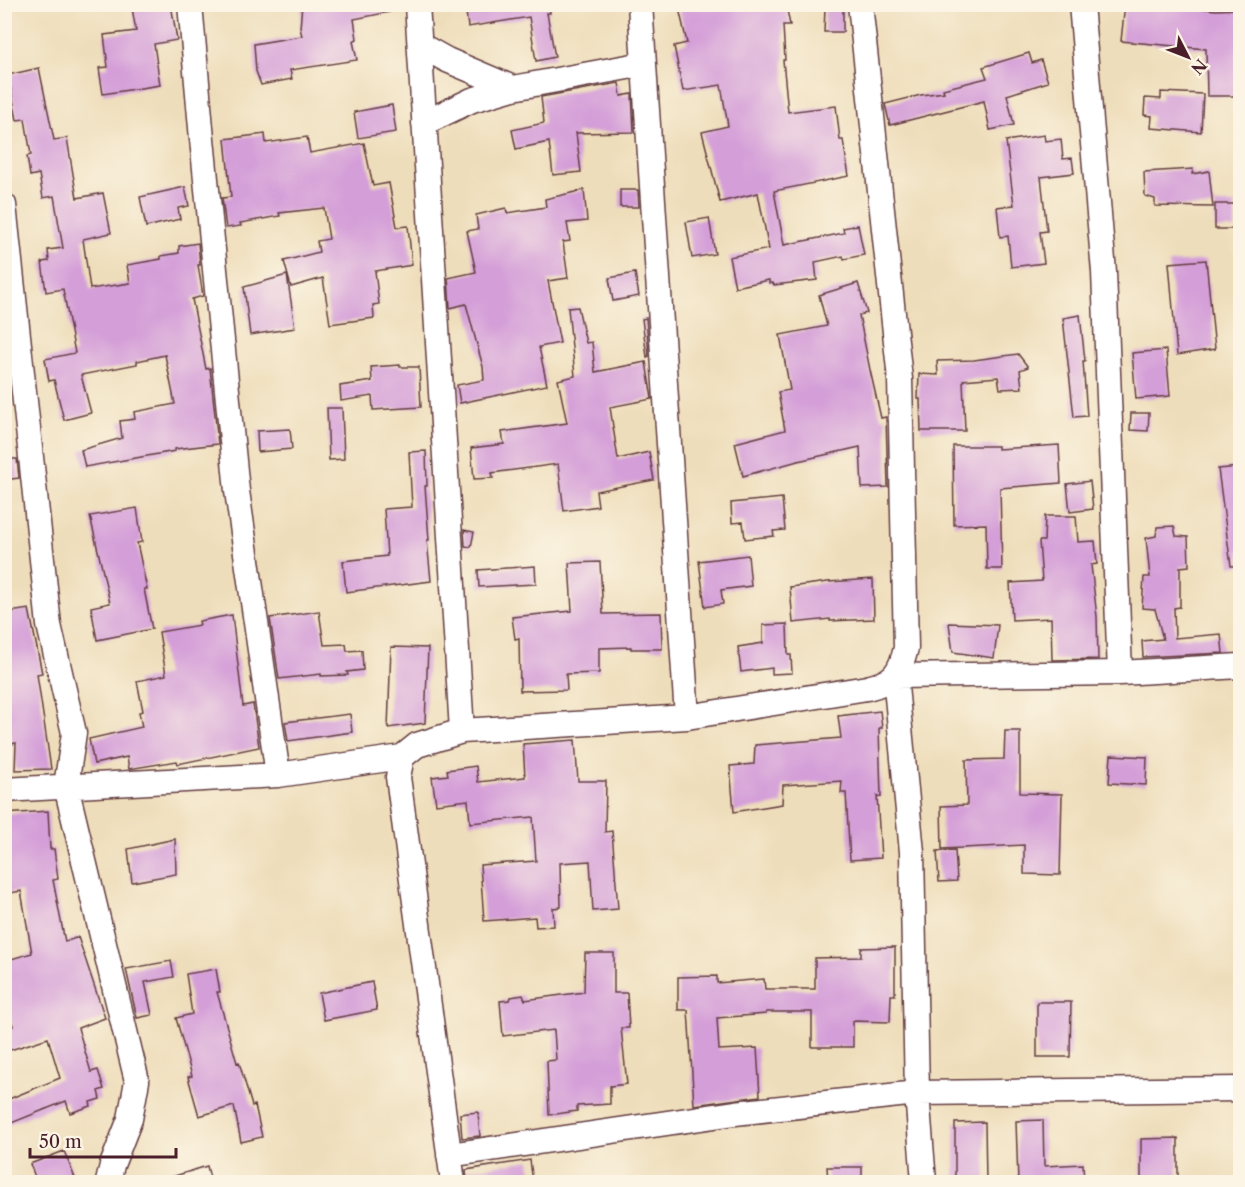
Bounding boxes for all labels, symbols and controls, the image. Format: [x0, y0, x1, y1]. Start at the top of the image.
north arrow [1158, 27, 1218, 87]
text: N [1187, 55, 1211, 79]
scale bar [30, 1121, 176, 1159]
text: 50 m [39, 1131, 82, 1153]

